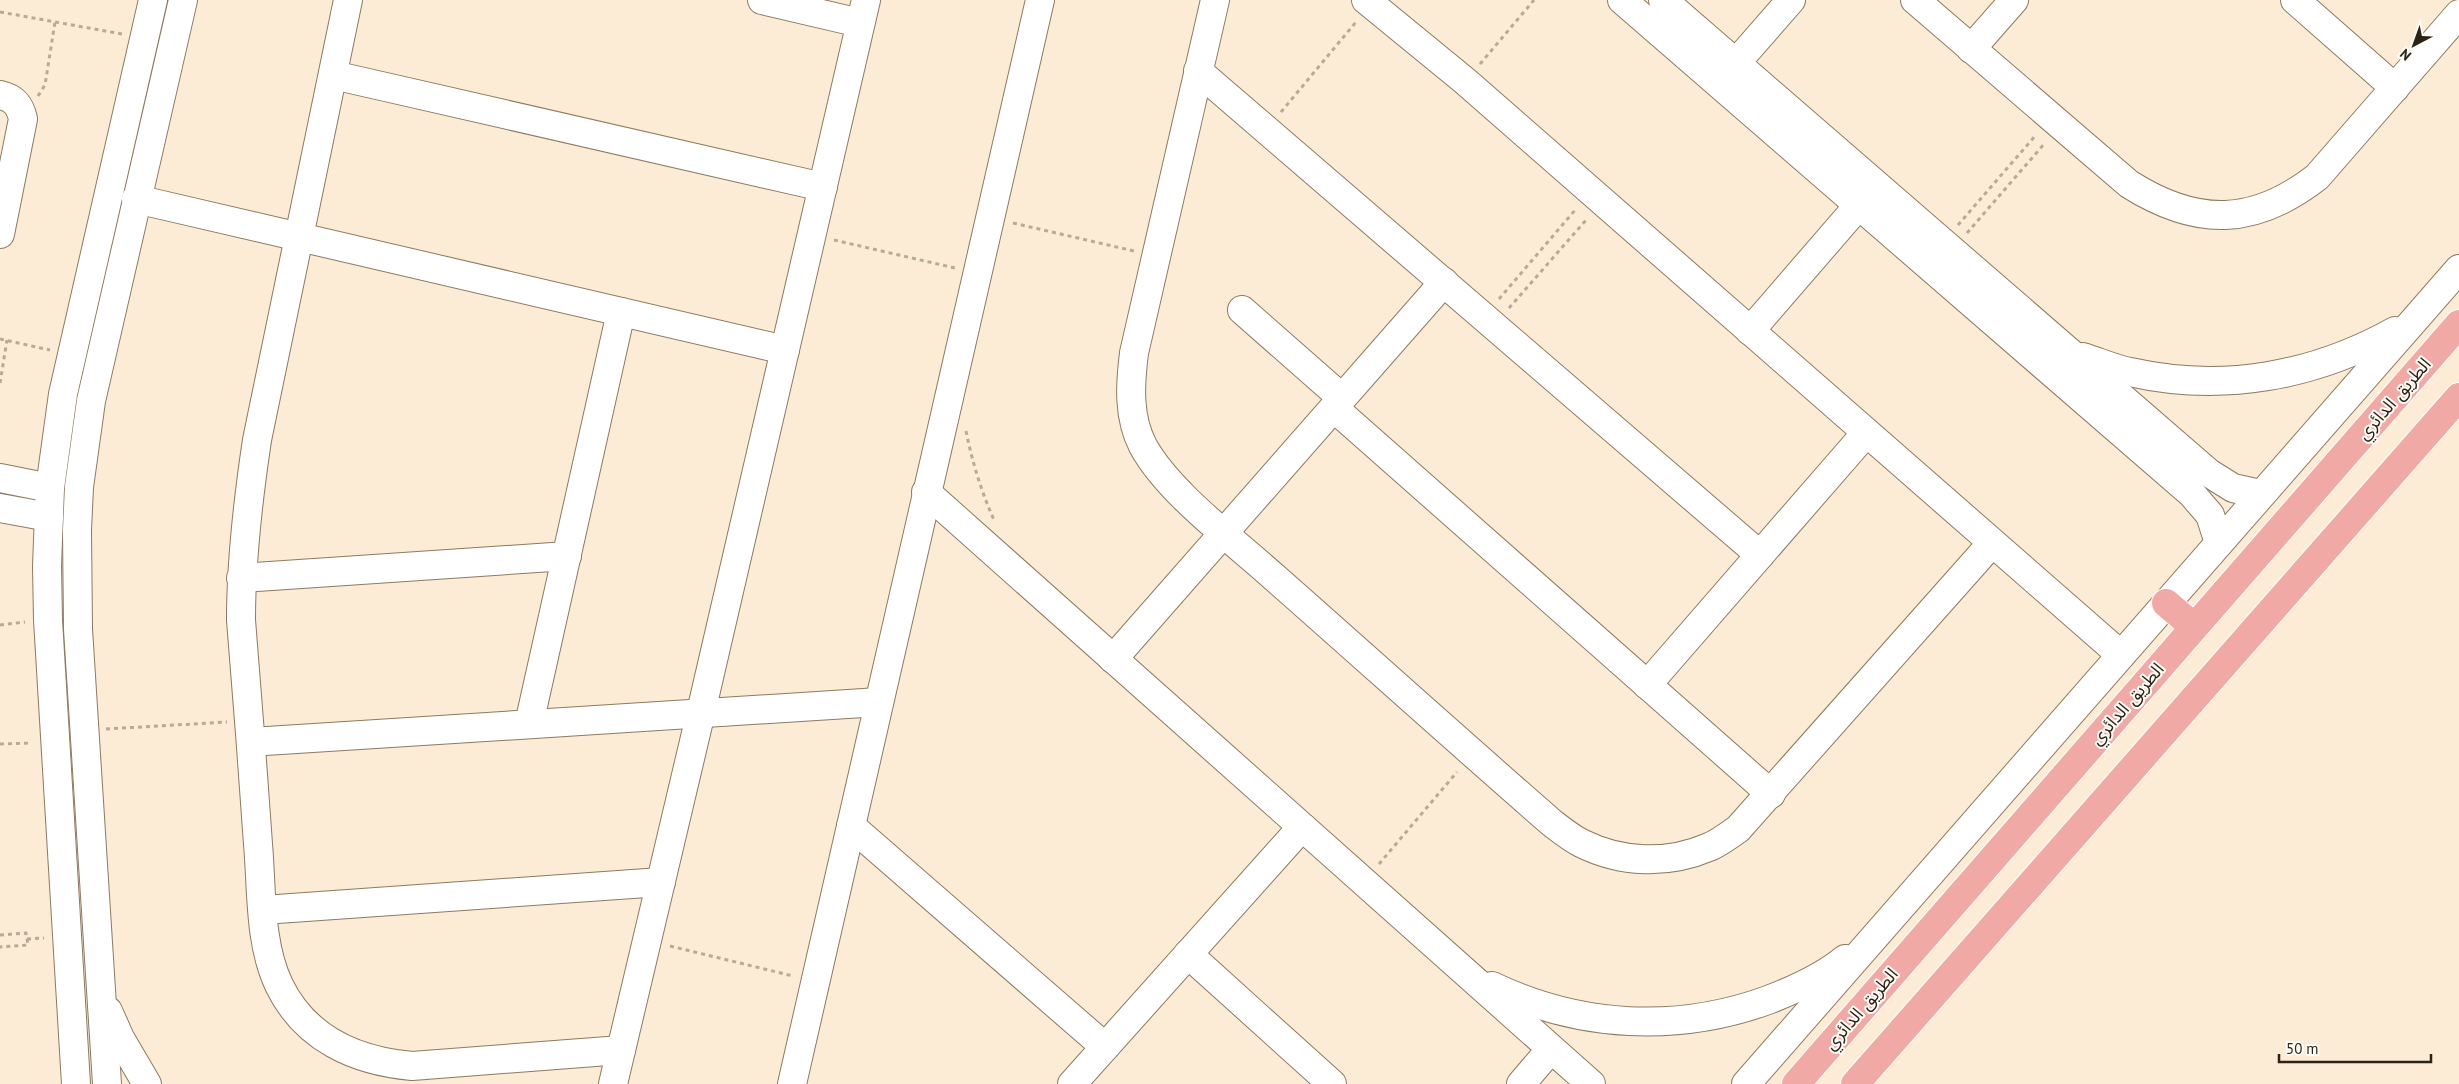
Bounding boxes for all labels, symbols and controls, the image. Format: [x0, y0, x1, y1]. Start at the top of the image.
north arrow [2389, 20, 2439, 70]
text: N [2396, 45, 2415, 65]
street label: الطريق الدائري [2352, 353, 2437, 446]
street label: الطريق الدائري [2085, 658, 2170, 751]
street label: الطريق الدائري [1819, 963, 1904, 1056]
scale bar [2279, 1032, 2432, 1064]
text: 50 m [2286, 1039, 2319, 1058]

